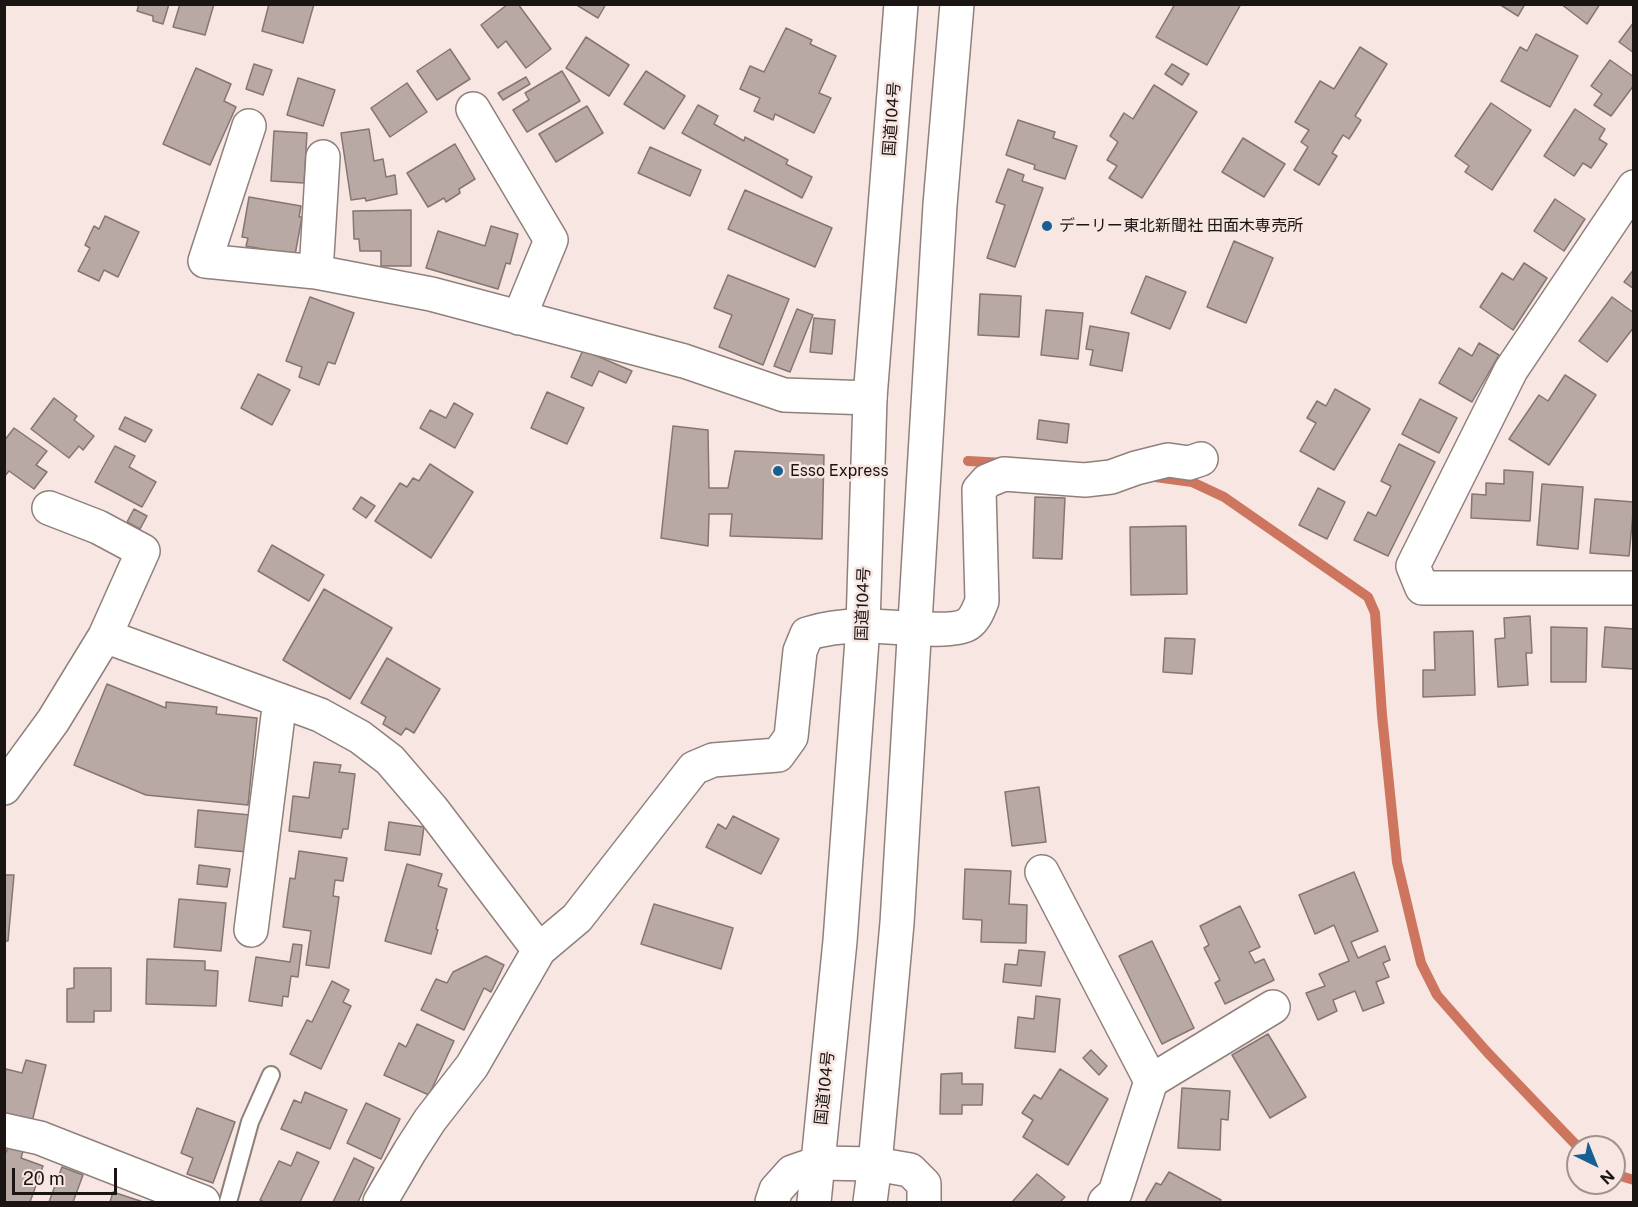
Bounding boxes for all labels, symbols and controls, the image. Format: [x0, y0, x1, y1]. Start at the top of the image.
street label: 国道104号 [880, 81, 904, 157]
place label: デーリー東北新聞社 田面木専売所 [1059, 216, 1303, 236]
marker: デーリー東北新聞社 田面木専売所 [1040, 219, 1054, 233]
place label: Esso Express [790, 461, 889, 481]
marker: Esso Express [771, 464, 785, 478]
street label: 国道104号 [852, 567, 874, 641]
street label: 国道104号 [812, 1050, 838, 1126]
north arrow [1566, 1135, 1626, 1195]
scale bar [15, 1156, 120, 1194]
text: N [1596, 1166, 1618, 1188]
text: 20 m [23, 1168, 65, 1189]

